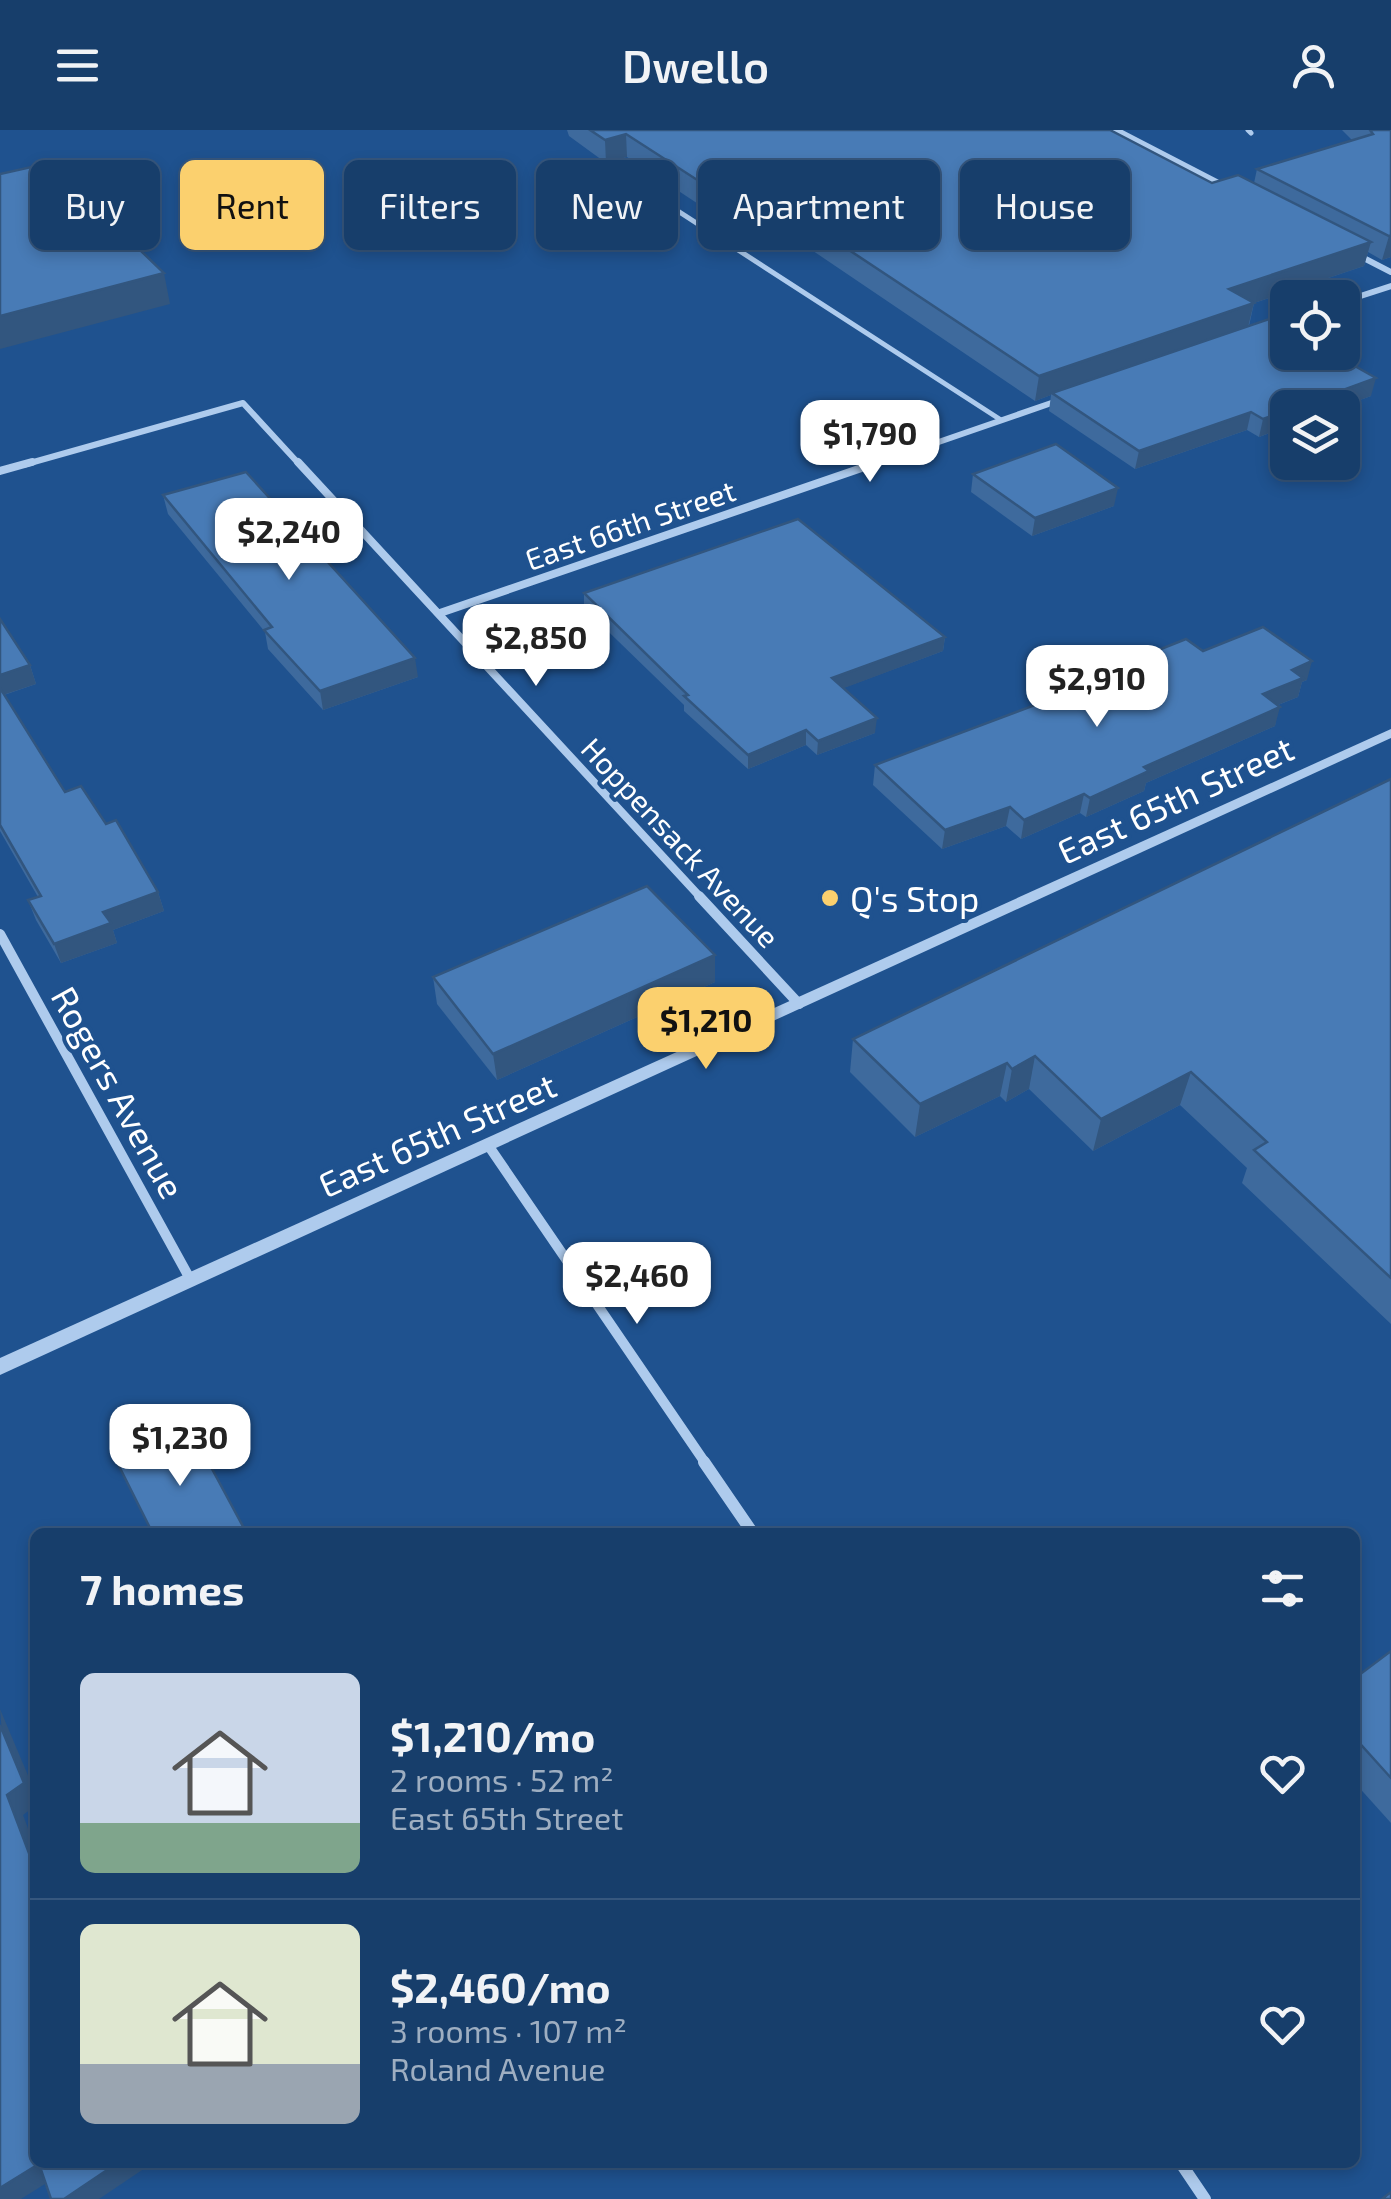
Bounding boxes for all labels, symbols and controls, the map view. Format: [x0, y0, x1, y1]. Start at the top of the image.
icon: menu [50, 38, 105, 93]
text: Dwello [622, 38, 769, 92]
icon: person [1286, 38, 1341, 93]
chip: Buy [30, 160, 160, 250]
chip: Rent [180, 160, 324, 250]
chip: Filters [344, 160, 516, 250]
chip: New [536, 160, 678, 250]
chip: Apartment [698, 160, 940, 250]
chip: House [960, 160, 1130, 250]
map controls [1270, 280, 1360, 480]
button: locate [1270, 280, 1360, 370]
button: layers [1270, 390, 1360, 480]
pin: $1,790 [789, 400, 951, 485]
text: $1,790 [822, 413, 918, 451]
street label: East 66th Street [520, 471, 740, 577]
pin: $2,240 [208, 498, 370, 583]
text: $2,240 [237, 511, 341, 549]
pin: $2,850 [455, 604, 617, 689]
text: $2,850 [485, 617, 587, 655]
pin: $2,910 [1016, 645, 1178, 730]
text: $2,910 [1048, 658, 1146, 696]
street label: East 65th Street [1050, 726, 1300, 872]
street label: Hoppensack Avenue [575, 730, 787, 954]
place label: Q's Stop [850, 877, 979, 919]
marker: Q's Stop [819, 887, 841, 909]
street label: Rogers Avenue [44, 979, 194, 1205]
pin: $1,210 [625, 987, 787, 1072]
text: $1,210 [660, 1000, 752, 1038]
street label: East 65th Street [312, 1063, 562, 1205]
pin: $2,460 [556, 1242, 718, 1327]
text: $2,460 [585, 1255, 689, 1293]
pin: $1,230 [99, 1404, 261, 1489]
text: $1,230 [131, 1417, 229, 1455]
icon: filters [1255, 1561, 1310, 1616]
text: 7 homes [80, 1563, 244, 1613]
text: $1,210/mo [390, 1710, 595, 1760]
icon: home [160, 1713, 280, 1833]
icon: heart [1255, 1746, 1310, 1801]
text: 2 rooms · 52 m² [390, 1760, 614, 1798]
text: East 65th Street [390, 1798, 623, 1836]
text: $2,460/mo [390, 1961, 610, 2011]
icon: home [160, 1964, 280, 2084]
icon: heart [1255, 1997, 1310, 2052]
text: 3 rooms · 107 m² [390, 2011, 627, 2049]
text: Roland Avenue [390, 2049, 605, 2087]

